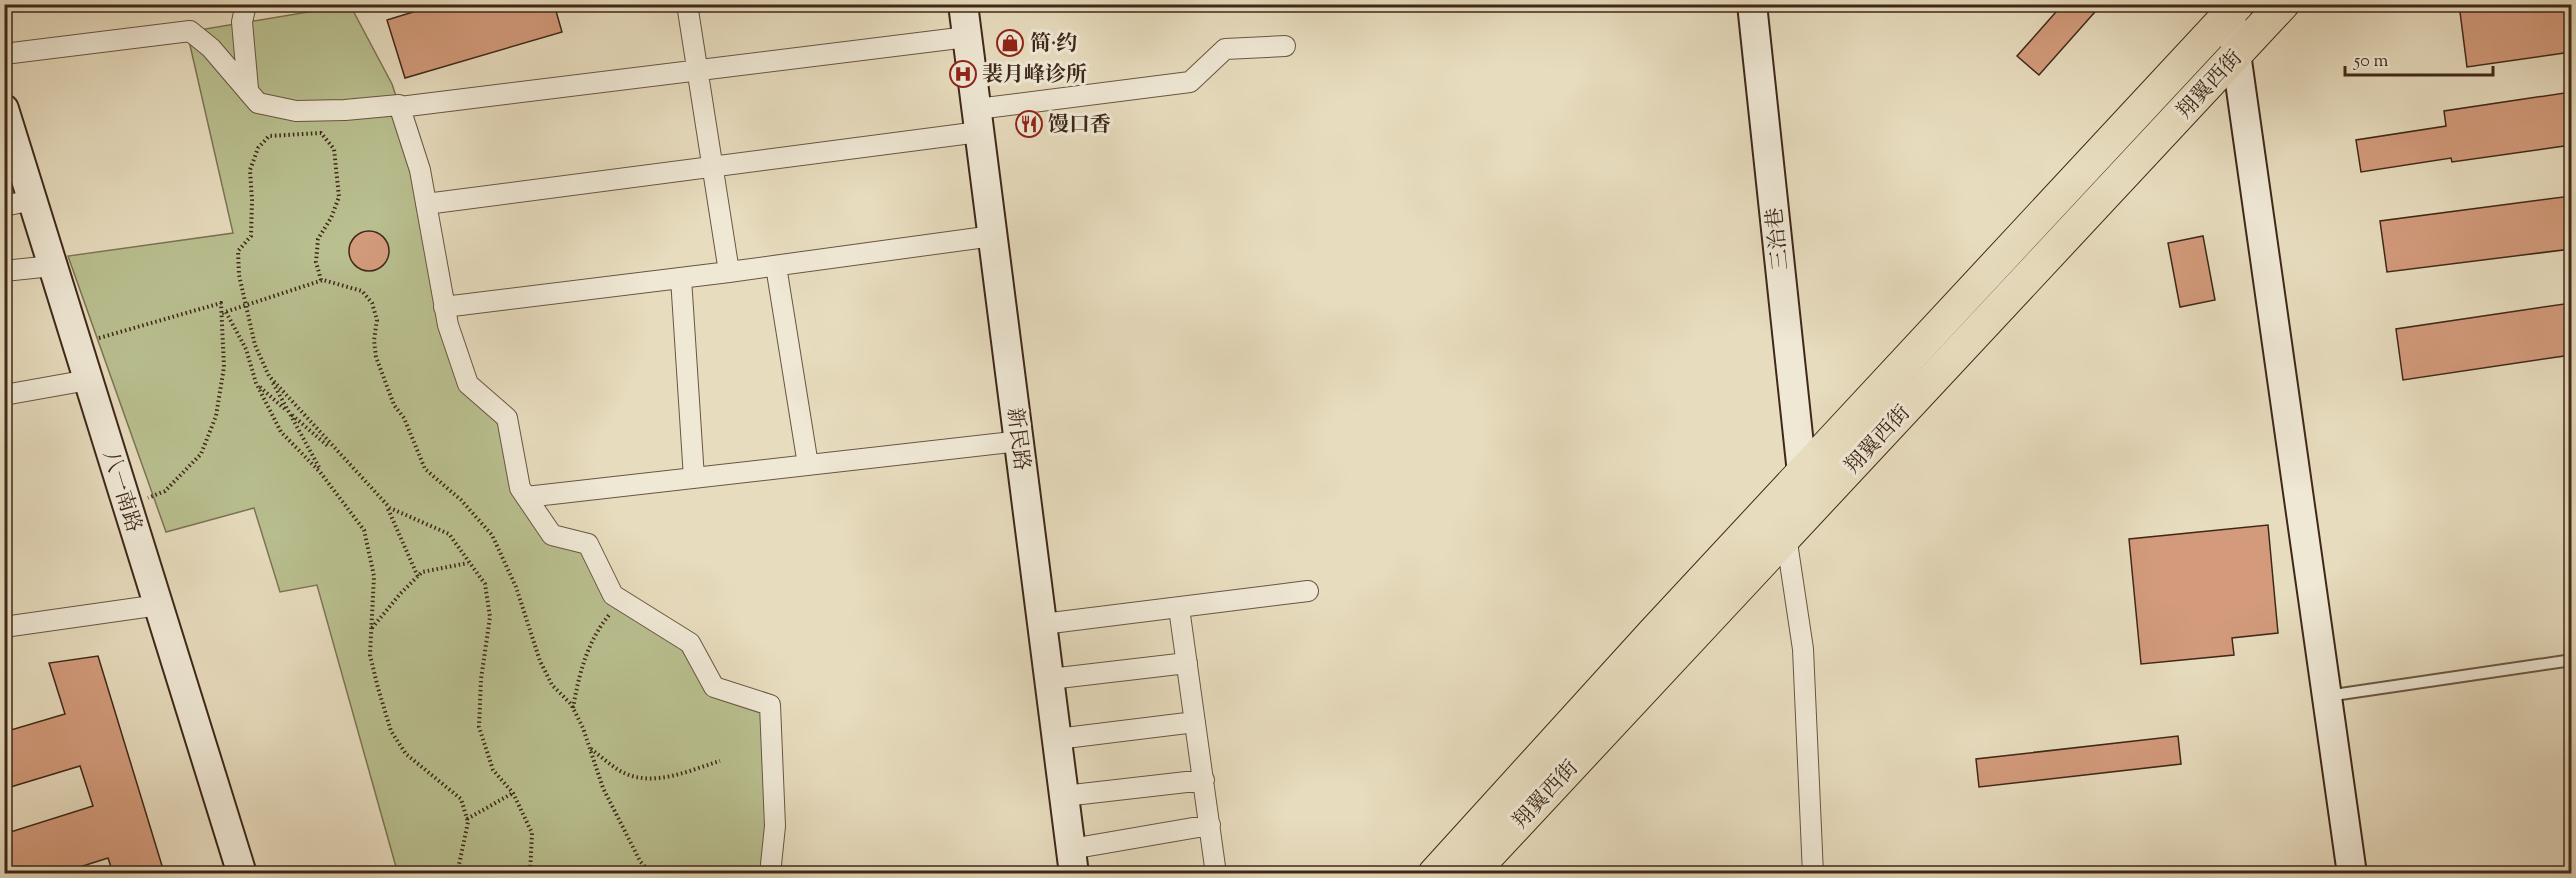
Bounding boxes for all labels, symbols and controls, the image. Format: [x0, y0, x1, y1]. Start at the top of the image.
shop icon: 简·约 [995, 28, 1025, 58]
place label: 简·约 [1030, 30, 1077, 60]
scale bar [2345, 39, 2494, 77]
street label: 翔翼西街 [2171, 44, 2250, 126]
text: 50 m [2353, 49, 2389, 75]
hospital icon: 裴月峰诊所 [948, 59, 978, 89]
place label: 裴月峰诊所 [982, 61, 1087, 91]
restaurant icon: 馒口香 [1014, 109, 1044, 139]
place label: 馒口香 [1048, 111, 1111, 141]
street label: 三治巷 [1761, 206, 1797, 272]
street label: 翔翼西街 [1839, 399, 1918, 481]
street label: 新民路 [998, 406, 1036, 472]
street label: 八一南路 [94, 447, 148, 536]
street label: 翔翼西街 [1507, 754, 1586, 836]

